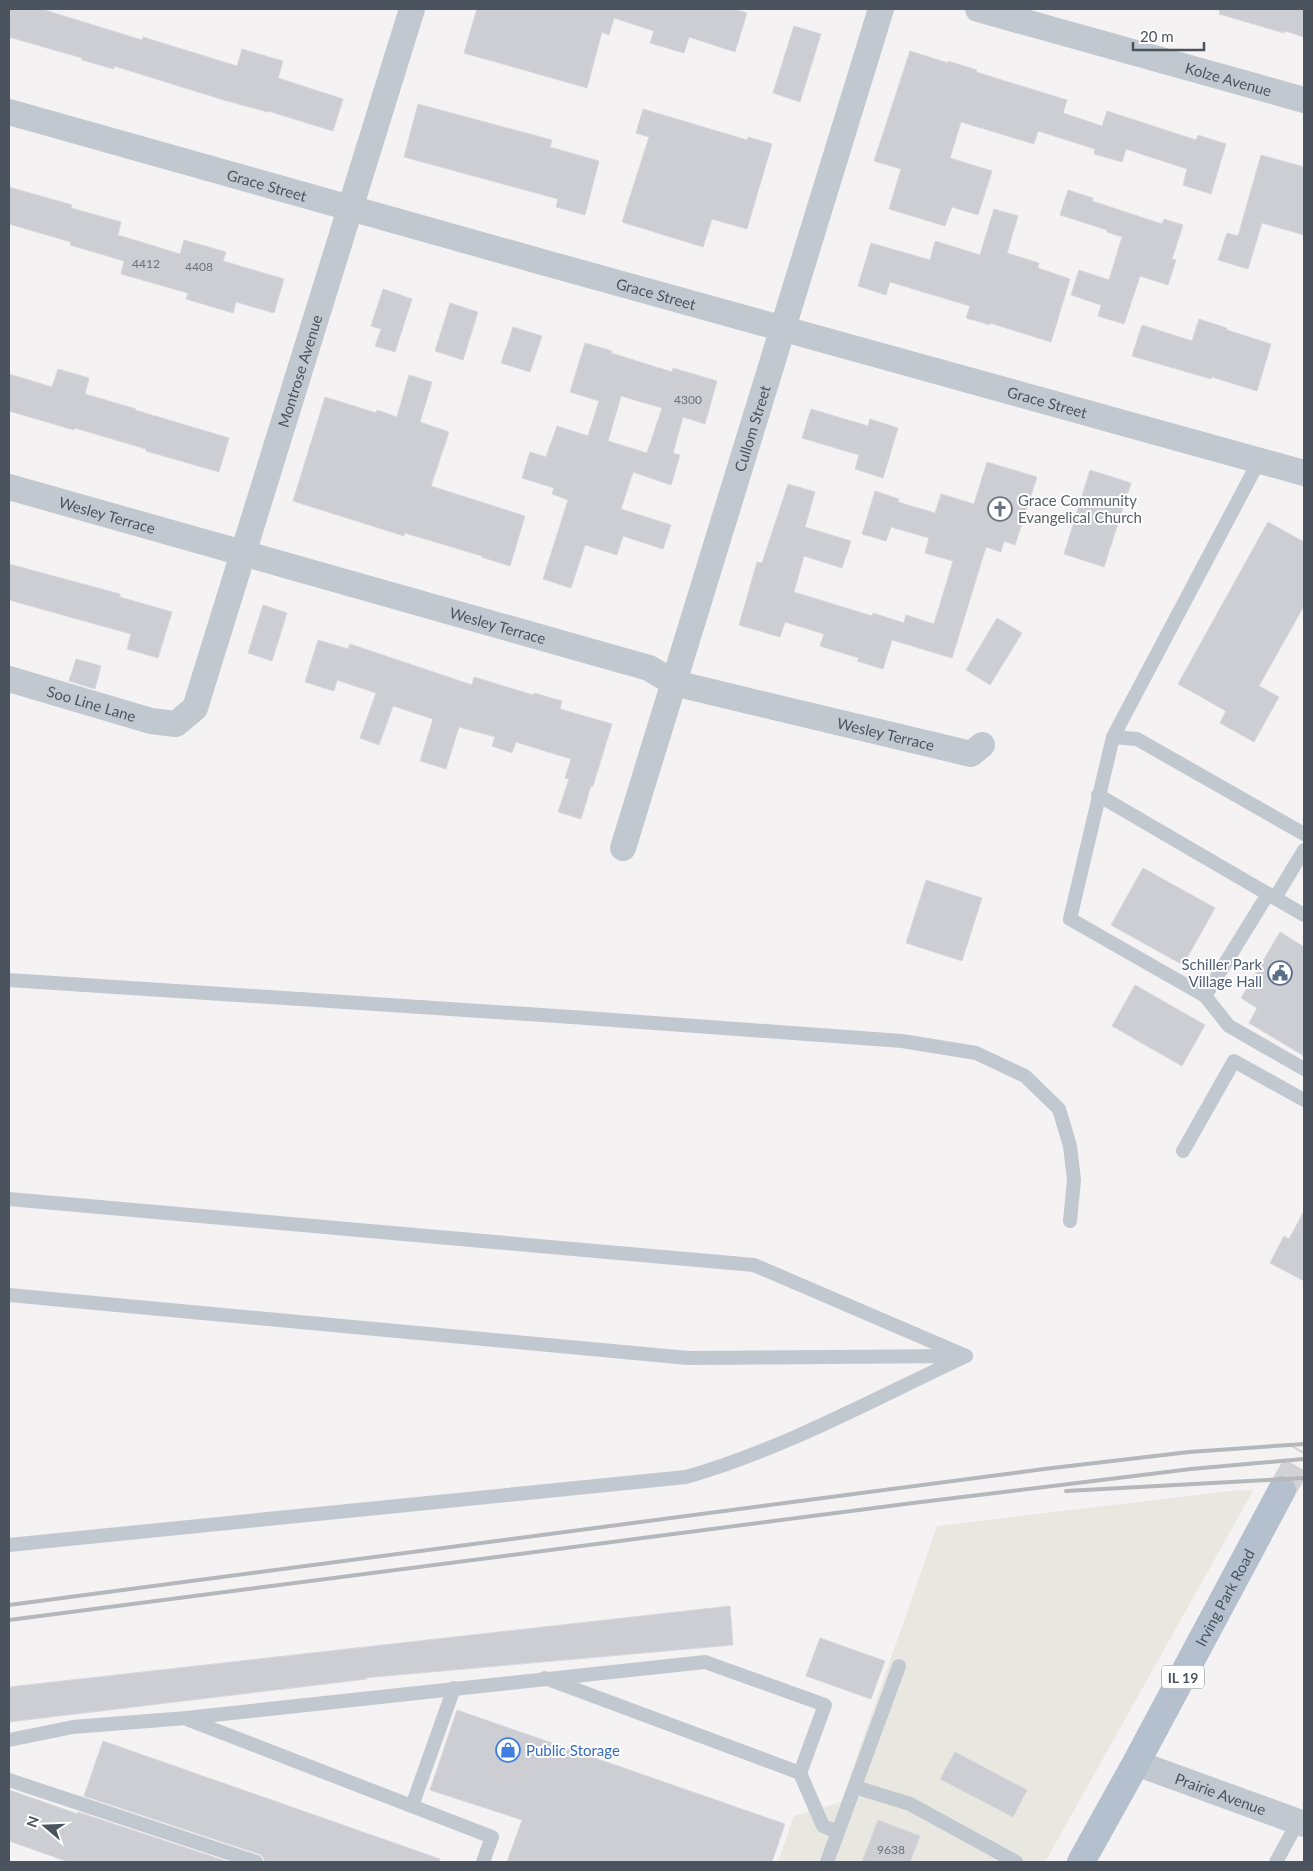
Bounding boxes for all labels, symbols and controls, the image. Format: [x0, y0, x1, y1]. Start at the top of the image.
scale bar [1133, 20, 1204, 52]
text: 20 m [1140, 27, 1174, 45]
street label: Kolze Avenue [1183, 58, 1274, 100]
street label: Grace Street [225, 165, 309, 205]
house number: 4412 [132, 256, 160, 271]
house number: 4408 [185, 259, 213, 274]
street label: Grace Street [614, 274, 698, 313]
street label: Montrose Avenue [274, 312, 326, 430]
street label: Cullom Street [730, 382, 774, 474]
street label: Grace Street [1005, 382, 1090, 422]
house number: 4300 [674, 392, 702, 407]
place label: Grace Community Evangelical Church [1018, 491, 1142, 526]
street label: Wesley Terrace [57, 493, 157, 537]
church icon: Grace Community Evangelical Church [987, 496, 1013, 522]
street label: Wesley Terrace [448, 603, 548, 647]
street label: Soo Line Lane [45, 682, 138, 725]
street label: Wesley Terrace [835, 713, 936, 754]
place label: Schiller Park Village Hall [1181, 955, 1262, 990]
public building icon: Schiller Park Village Hall [1267, 960, 1293, 986]
street label: Irving Park Road [1191, 1546, 1258, 1649]
road number: IL 19 [1162, 1665, 1204, 1688]
shop icon: Public Storage [495, 1737, 521, 1763]
place label: Public Storage [526, 1741, 620, 1759]
street label: Prairie Avenue [1173, 1769, 1269, 1818]
north arrow [20, 1801, 70, 1851]
text: N [22, 1814, 42, 1829]
house number: 9638 [877, 1842, 905, 1857]

